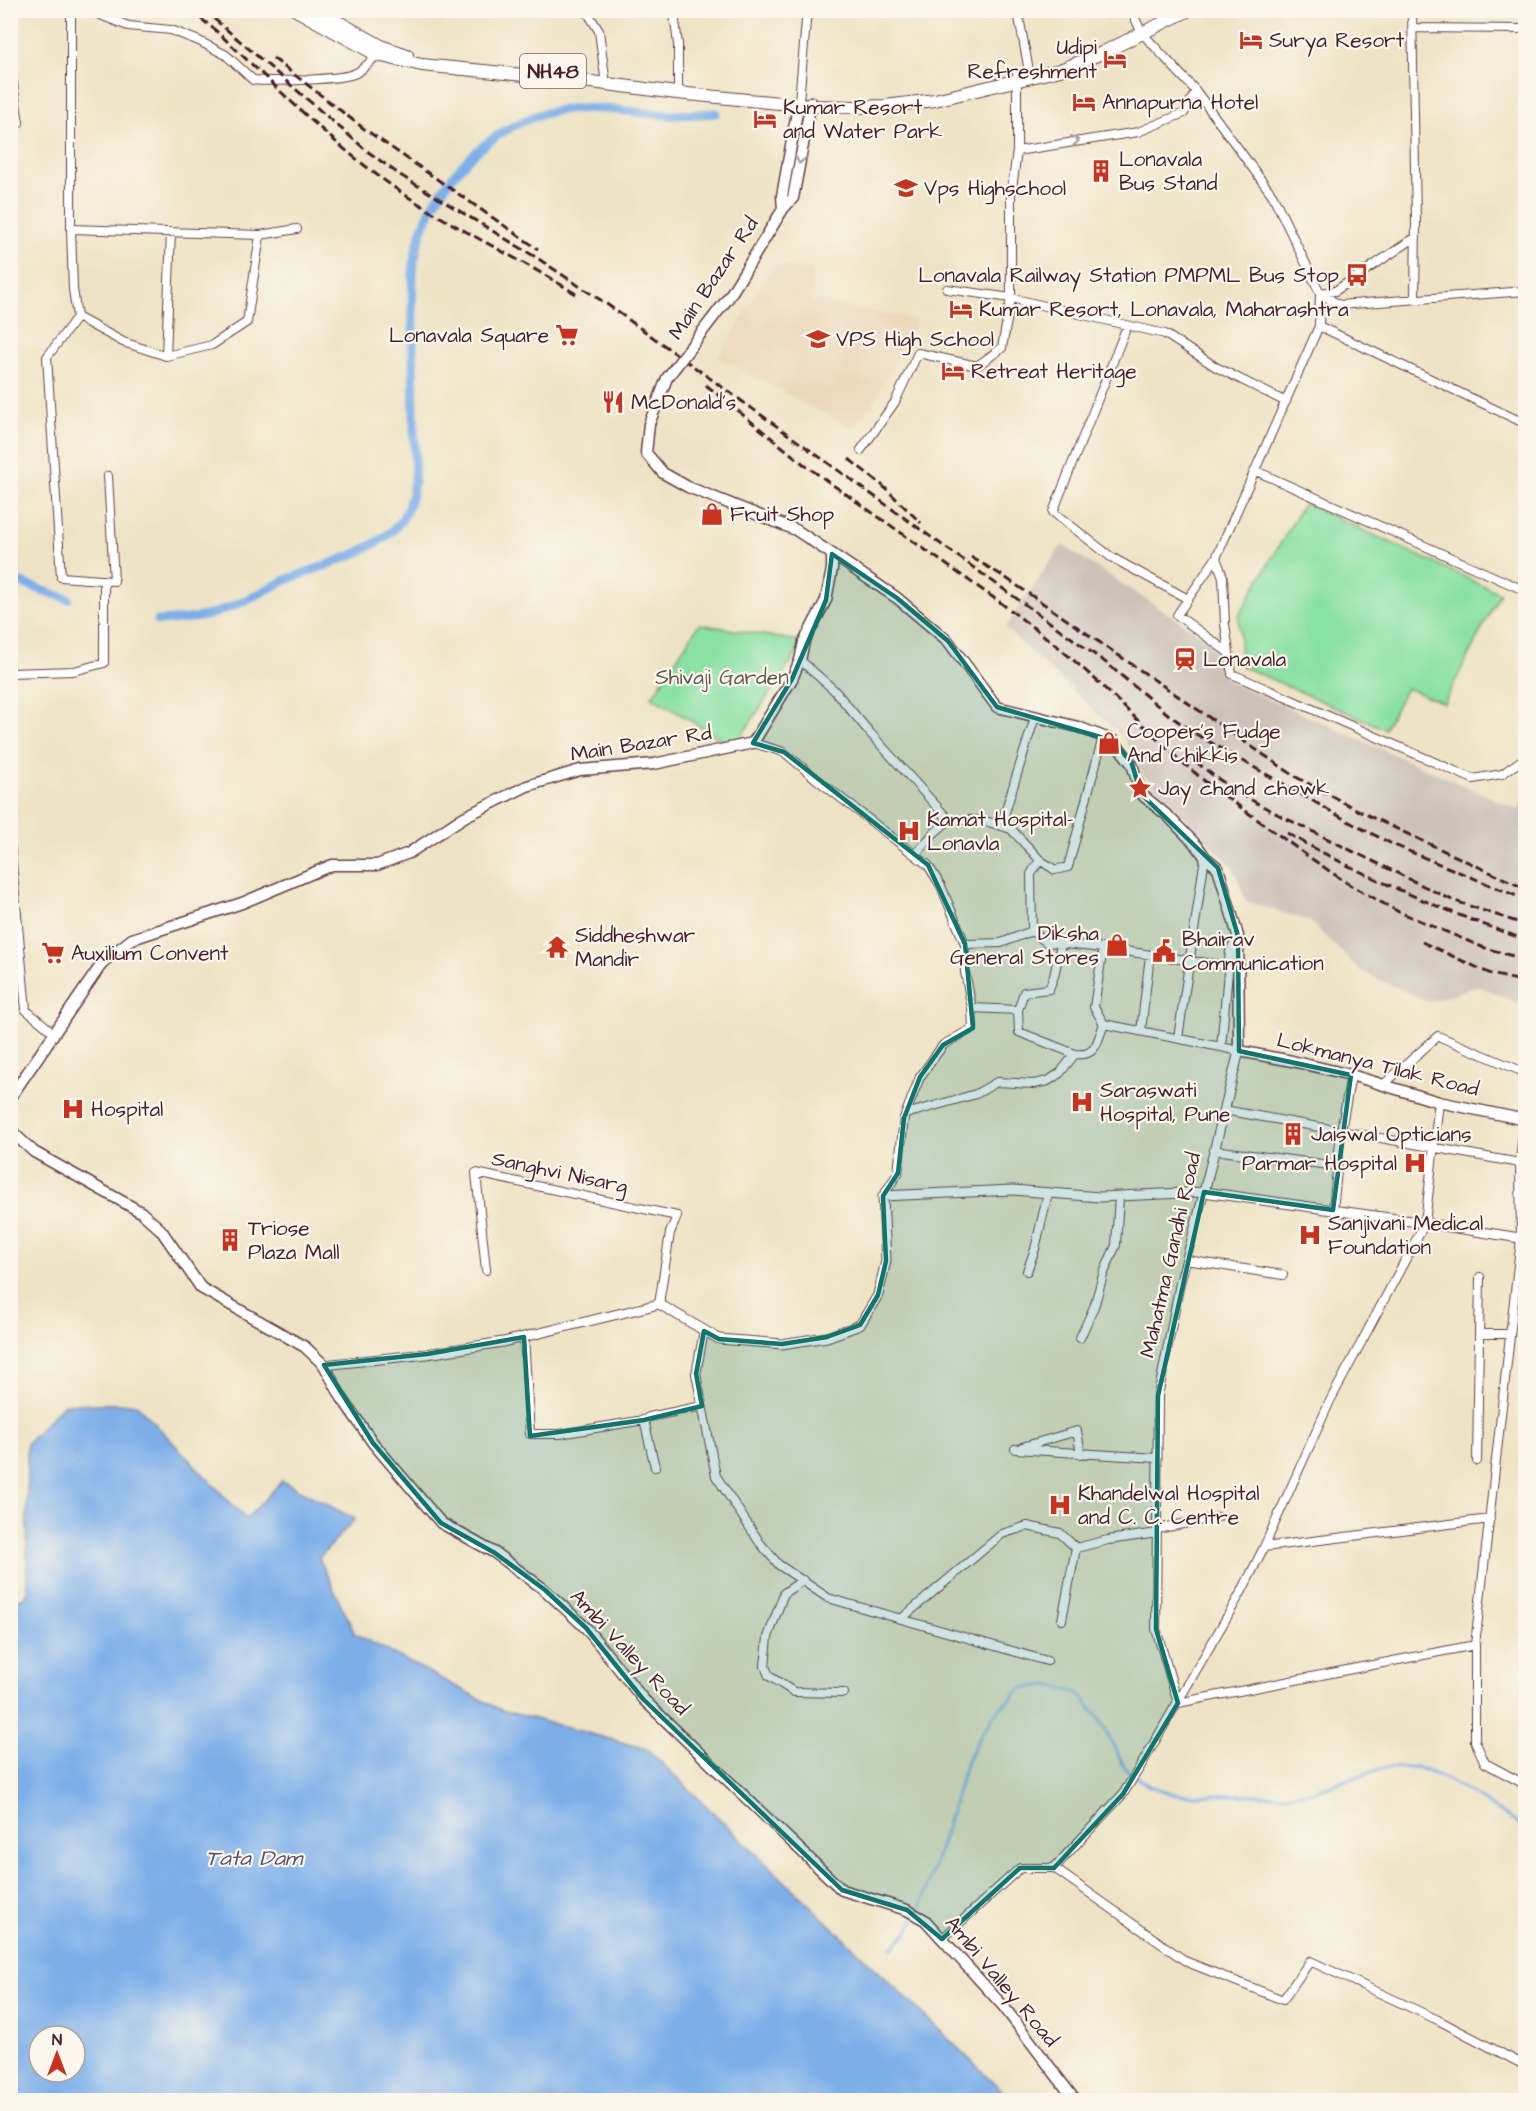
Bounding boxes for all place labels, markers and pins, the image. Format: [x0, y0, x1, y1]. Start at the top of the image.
place label: Surya Resort [1269, 26, 1405, 57]
hotel icon: Surya Resort [1238, 27, 1264, 53]
place label: Udipi Refreshment [968, 33, 1098, 86]
hotel icon: Udipi Refreshment [1102, 46, 1128, 72]
place label: Annapurna Hotel [1102, 88, 1258, 118]
hotel icon: Annapurna Hotel [1071, 89, 1097, 115]
place label: Kumar Resort and Water Park [783, 93, 942, 146]
hotel icon: Kumar Resort and Water Park [752, 106, 778, 132]
place label: Lonavala Bus Stand [1119, 145, 1218, 198]
building icon: Lonavala Bus Stand [1088, 158, 1114, 184]
place label: Vps Highschool [924, 174, 1066, 205]
school or university icon: Vps Highschool [893, 175, 919, 201]
place label: Lonavala Railway Station PMPML Bus Stop [918, 261, 1339, 292]
bus stop icon: Lonavala Railway Station PMPML Bus Stop [1344, 262, 1370, 288]
place label: Kumar Resort, Lonavala, Maharashtra [979, 295, 1349, 324]
hotel icon: Kumar Resort, Lonavala, Maharashtra [948, 296, 974, 322]
place label: Lonavala Square [389, 321, 549, 350]
supermarket icon: Lonavala Square [554, 322, 580, 348]
place label: VPS High School [836, 325, 994, 356]
school or university icon: VPS High School [805, 326, 831, 352]
place label: Retreat Heritage [971, 357, 1137, 388]
hotel icon: Retreat Heritage [940, 358, 966, 384]
place label: McDonald's [631, 388, 736, 417]
restaurant icon: McDonald's [600, 389, 626, 415]
place label: Fruit Shop [730, 500, 835, 530]
shop icon: Fruit Shop [699, 501, 725, 527]
place label: Lonavala [1203, 645, 1286, 674]
station icon: Lonavala [1172, 646, 1198, 672]
place label: Cooper's Fudge And Chikkis [1127, 717, 1281, 770]
shop icon: Cooper's Fudge And Chikkis [1096, 730, 1122, 756]
place label: Jay chand chowk [1158, 774, 1329, 805]
place icon: Jay chand chowk [1127, 775, 1153, 801]
place label: Kamat Hospital- Lonavla [927, 805, 1074, 858]
hospital icon: Kamat Hospital- Lonavla [896, 818, 922, 844]
place label: Diksha General Stores [950, 919, 1099, 972]
place label: Siddheshwar Mandir [575, 921, 696, 974]
place label: Bhairav Communication [1182, 925, 1324, 978]
shop icon: Diksha General Stores [1104, 932, 1130, 958]
temple icon: Siddheshwar Mandir [544, 934, 570, 960]
public building icon: Bhairav Communication [1151, 938, 1177, 964]
place label: Auxilium Convent [71, 939, 229, 968]
supermarket icon: Auxilium Convent [40, 940, 66, 966]
place label: Saraswati Hospital, Pune [1100, 1076, 1230, 1130]
hospital icon: Saraswati Hospital, Pune [1069, 1089, 1095, 1115]
place label: Hospital [91, 1095, 163, 1125]
hospital icon: Hospital [60, 1096, 86, 1122]
place label: Jaiswal Opticians [1311, 1120, 1472, 1150]
building icon: Jaiswal Opticians [1280, 1121, 1306, 1147]
place label: Parmar Hospital [1242, 1149, 1397, 1179]
hospital icon: Parmar Hospital [1402, 1150, 1428, 1176]
place label: Sanjivani Medical Foundation [1328, 1209, 1483, 1262]
place label: Triose Plaza Mall [248, 1214, 340, 1267]
hospital icon: Sanjivani Medical Foundation [1297, 1222, 1323, 1248]
building icon: Triose Plaza Mall [217, 1227, 243, 1253]
place label: Khandelwal Hospital and C. C. Centre [1078, 1479, 1260, 1532]
hospital icon: Khandelwal Hospital and C. C. Centre [1047, 1492, 1073, 1518]

